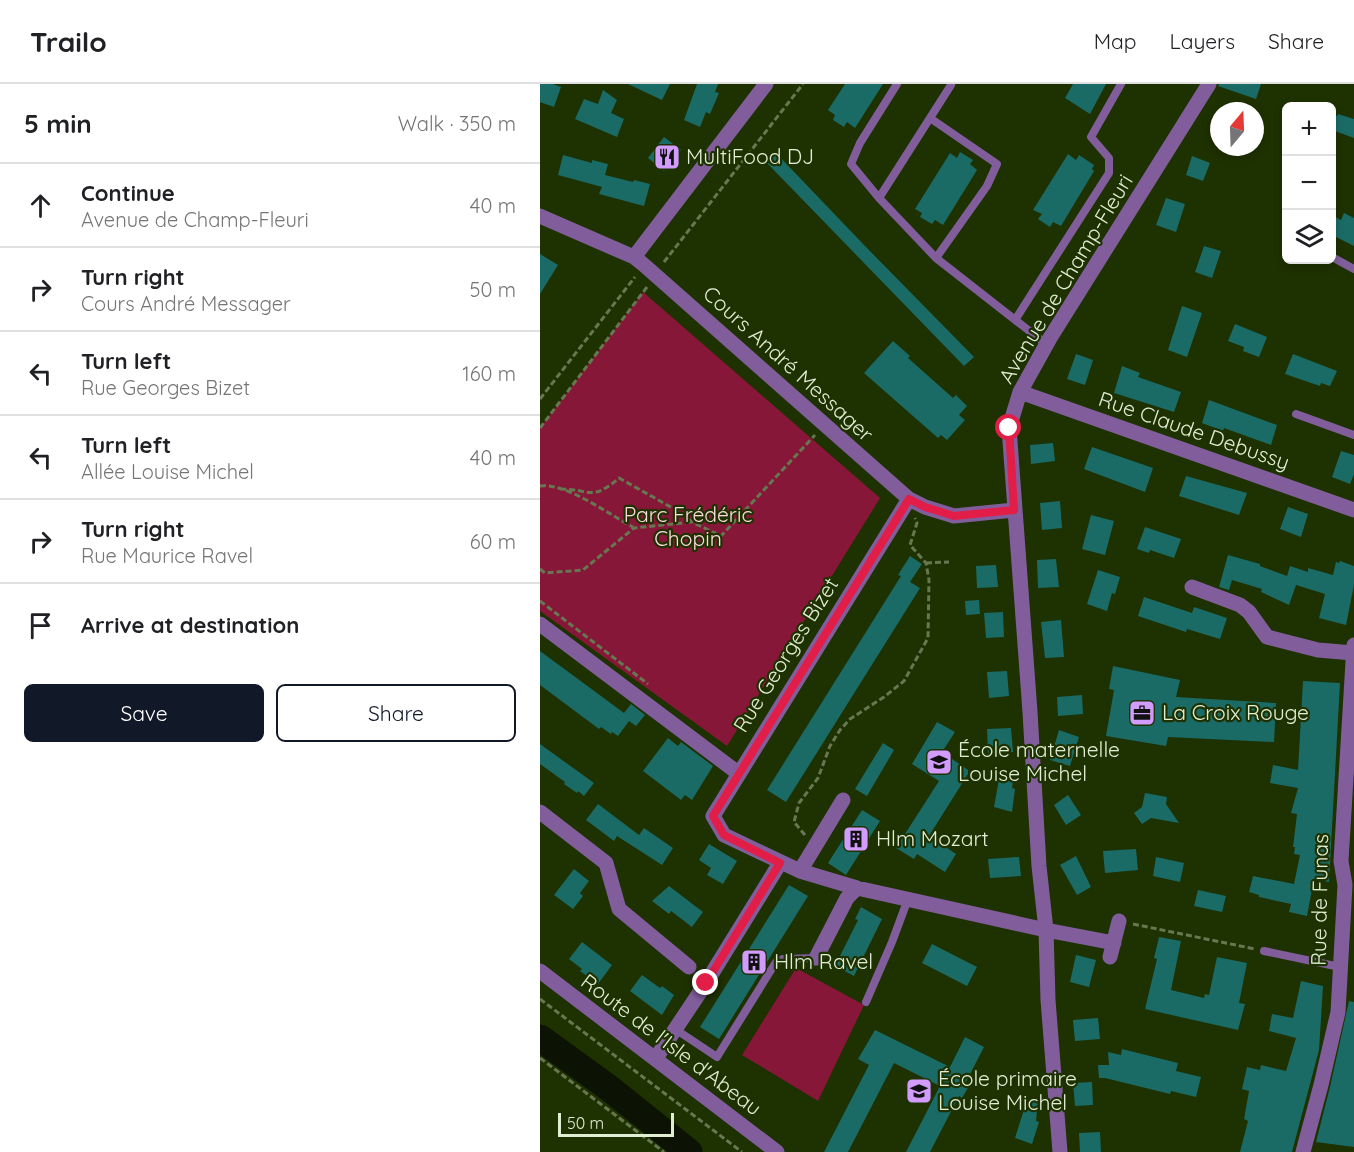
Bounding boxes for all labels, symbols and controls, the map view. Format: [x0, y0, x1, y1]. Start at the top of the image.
text: Trailo [30, 24, 107, 59]
text: Map [1094, 28, 1137, 54]
text: Layers [1170, 28, 1235, 54]
text: Share [1268, 28, 1324, 54]
north arrow [1210, 102, 1264, 156]
map controls [1282, 102, 1336, 264]
button: + [1282, 102, 1336, 156]
text: 5 min [24, 107, 92, 140]
text: Walk · 350 m [398, 111, 516, 136]
restaurant icon: MultiFood DJ [652, 142, 682, 172]
place label: MultiFood DJ [686, 143, 814, 169]
button: − [1282, 156, 1336, 210]
street label: Avenue de Champ-Fleuri [992, 169, 1138, 388]
text: Continue [81, 179, 175, 207]
icon: ahead [24, 189, 57, 222]
text: 40 m [470, 193, 516, 218]
text: Avenue de Champ-Fleuri [81, 207, 309, 232]
button: layers [1282, 210, 1336, 264]
text: Turn right [81, 263, 185, 291]
icon: right [24, 273, 57, 306]
text: 50 m [470, 277, 516, 302]
street label: Cours André Messager [698, 280, 879, 447]
text: Cours André Messager [81, 291, 291, 316]
text: Turn left [81, 347, 171, 375]
icon: left [24, 357, 57, 390]
text: 160 m [462, 361, 516, 386]
text: Rue Georges Bizet [81, 375, 250, 400]
street label: Rue Claude Debussy [1095, 385, 1293, 475]
route start [995, 414, 1021, 440]
text: Turn left [81, 431, 171, 459]
icon: left [24, 441, 57, 474]
text: 40 m [470, 445, 516, 470]
text: Allée Louise Michel [81, 459, 254, 484]
park label: Parc Frédéric Chopin [624, 501, 752, 551]
text: Turn right [81, 515, 185, 543]
icon: right [24, 525, 57, 558]
text: 60 m [470, 529, 516, 554]
text: Rue Maurice Ravel [81, 543, 253, 568]
street label: Rue Georges Bizet [727, 572, 843, 737]
icon: arrive [24, 609, 57, 642]
text: Arrive at destination [81, 611, 299, 639]
button: Save [24, 684, 264, 742]
button: Share [276, 684, 516, 742]
office icon: La Croix Rouge [1127, 698, 1157, 728]
place label: La Croix Rouge [1162, 699, 1309, 725]
place label: École maternelle Louise Michel [958, 736, 1120, 786]
school or university icon: École maternelle Louise Michel [924, 747, 954, 777]
building icon: Hlm Mozart [841, 824, 871, 854]
place label: Hlm Mozart [876, 825, 989, 851]
street label: Rue de Funas [1305, 834, 1333, 966]
building icon: Hlm Ravel [739, 947, 769, 977]
place label: Hlm Ravel [774, 948, 873, 974]
street label: Route de l'Isle d'Abeau [576, 968, 767, 1121]
route end [692, 969, 718, 995]
place label: École primaire Louise Michel [938, 1065, 1077, 1115]
school or university icon: École primaire Louise Michel [904, 1076, 934, 1106]
scale bar [558, 1110, 674, 1138]
text: 50 m [567, 1113, 604, 1133]

